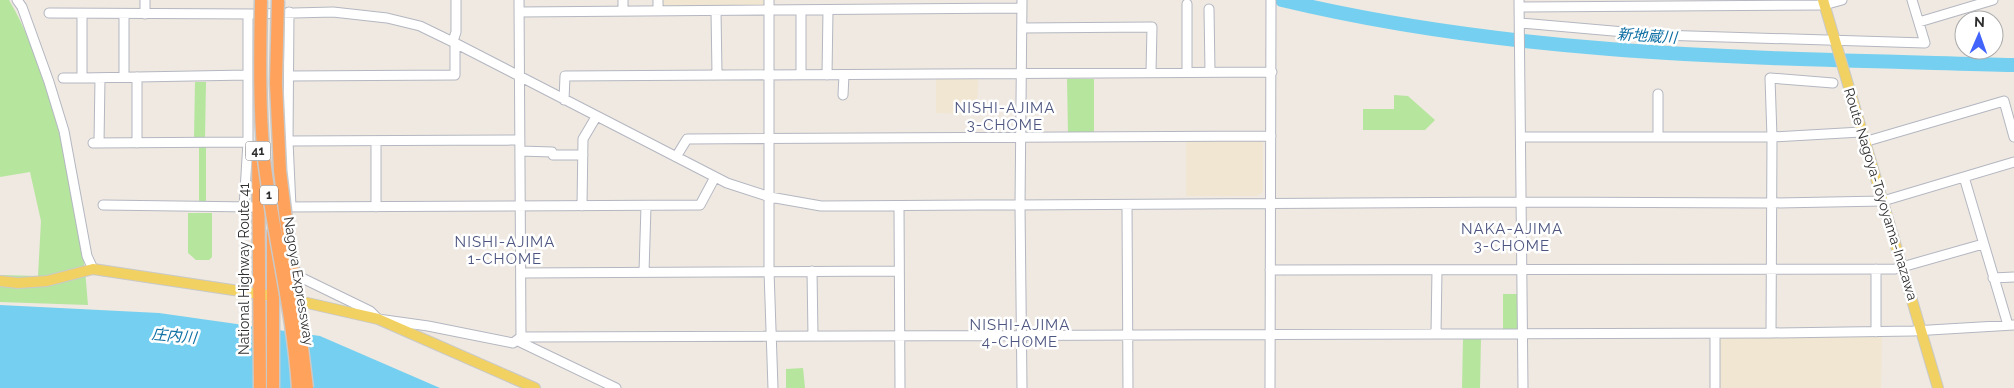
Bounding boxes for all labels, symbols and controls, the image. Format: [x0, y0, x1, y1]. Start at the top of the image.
north arrow [1954, 10, 2004, 60]
text: N [1974, 14, 1985, 30]
water label: 新地蔵川 [1616, 25, 1680, 47]
street label: Route Nagoya-Toyoyama-Inazawa [1841, 86, 1921, 302]
district label: NISHI-AJIMA 3-CHOME [955, 99, 1055, 134]
road number: 41 [246, 142, 270, 160]
street label: National Highway Route 41 [236, 183, 252, 355]
road number: 1 [260, 186, 278, 204]
street label: Nagoya Expressway [281, 215, 317, 347]
district label: NAKA-AJIMA 3-CHOME [1461, 220, 1563, 255]
district label: NISHI-AJIMA 1-CHOME [455, 233, 555, 268]
district label: NISHI-AJIMA 4-CHOME [970, 316, 1070, 351]
water label: 庄内川 [151, 325, 199, 347]

